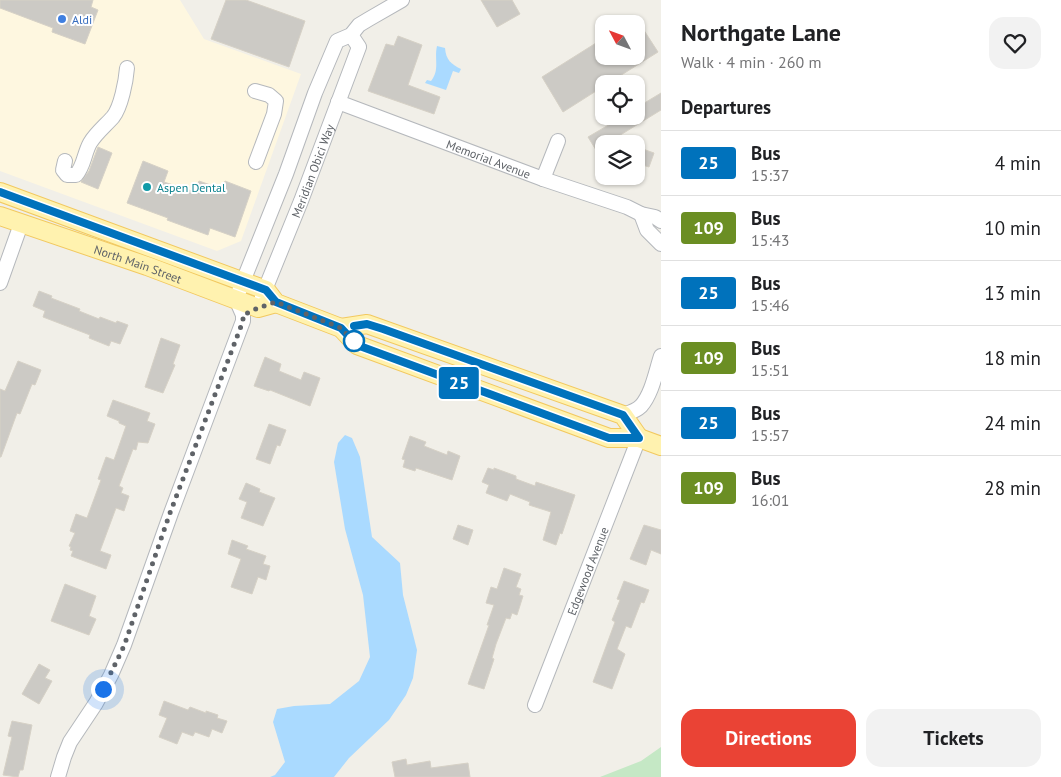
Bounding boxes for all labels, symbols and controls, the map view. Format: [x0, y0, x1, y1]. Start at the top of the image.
place label: Aldi [72, 12, 92, 27]
marker: Aldi [56, 13, 68, 25]
north arrow [595, 15, 645, 65]
map controls [595, 15, 645, 185]
text: Northgate Lane [681, 17, 841, 48]
button: heart [989, 17, 1041, 69]
text: Walk · 4 min · 260 m [681, 52, 821, 72]
button: locate [595, 75, 645, 125]
text: Departures [681, 95, 771, 119]
street label: Meridian Obici Way [288, 121, 337, 220]
button: layers [595, 135, 645, 185]
street label: Memorial Avenue [444, 136, 533, 181]
text: Bus [751, 141, 780, 165]
text: 25 [698, 151, 719, 174]
text: 4 min [995, 151, 1041, 175]
text: 15:37 [751, 165, 789, 185]
place label: Aspen Dental [157, 180, 226, 195]
marker: Aspen Dental [141, 181, 153, 193]
text: Bus [751, 206, 780, 230]
text: 109 [693, 216, 724, 239]
text: 10 min [984, 216, 1041, 240]
text: 15:43 [751, 230, 789, 250]
street label: North Main Street [92, 241, 184, 286]
text: Bus [751, 271, 780, 295]
text: 25 [698, 281, 719, 304]
text: 13 min [984, 281, 1041, 305]
text: 15:46 [751, 295, 789, 315]
unlabelled marker [343, 330, 365, 352]
text: Bus [751, 336, 780, 360]
text: 109 [693, 346, 724, 369]
text: 18 min [984, 346, 1041, 370]
text: 15:51 [751, 360, 789, 380]
line badge: 25 [436, 367, 482, 399]
text: 25 [449, 371, 469, 394]
text: Bus [751, 401, 780, 425]
text: 25 [698, 411, 719, 434]
text: 24 min [984, 411, 1041, 435]
text: 15:57 [751, 425, 789, 445]
text: Bus [751, 466, 780, 490]
text: 109 [693, 476, 724, 499]
text: 28 min [984, 476, 1041, 500]
text: 16:01 [751, 490, 789, 510]
street label: Edgewood Avenue [563, 524, 611, 617]
your location [91, 677, 116, 702]
button: Directions [681, 709, 856, 767]
button: Tickets [866, 709, 1041, 767]

